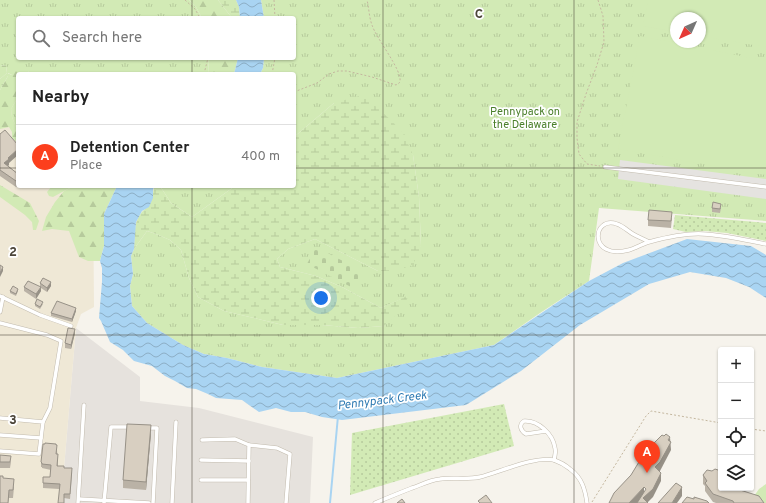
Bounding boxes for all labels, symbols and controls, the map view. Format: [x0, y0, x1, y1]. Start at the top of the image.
text: C [475, 7, 483, 23]
north arrow [670, 12, 706, 48]
search box [16, 16, 296, 60]
icon: search [30, 27, 52, 49]
text: Search here [62, 29, 142, 48]
text: Nearby [32, 87, 89, 109]
park label: Pennypack on the Delaware [490, 105, 560, 132]
text: Detention Center [70, 139, 189, 158]
text: A [40, 149, 50, 165]
text: 400 m [241, 149, 280, 165]
text: Place [70, 158, 102, 174]
text: 2 [9, 245, 17, 261]
your location [311, 288, 331, 308]
map controls [718, 347, 754, 491]
button: + [718, 347, 754, 383]
button: − [718, 383, 754, 419]
water label: Pennypack Creek [337, 387, 429, 414]
text: 3 [9, 413, 17, 429]
button: locate [718, 419, 754, 455]
pin: A [634, 440, 660, 473]
button: layers [718, 455, 754, 491]

